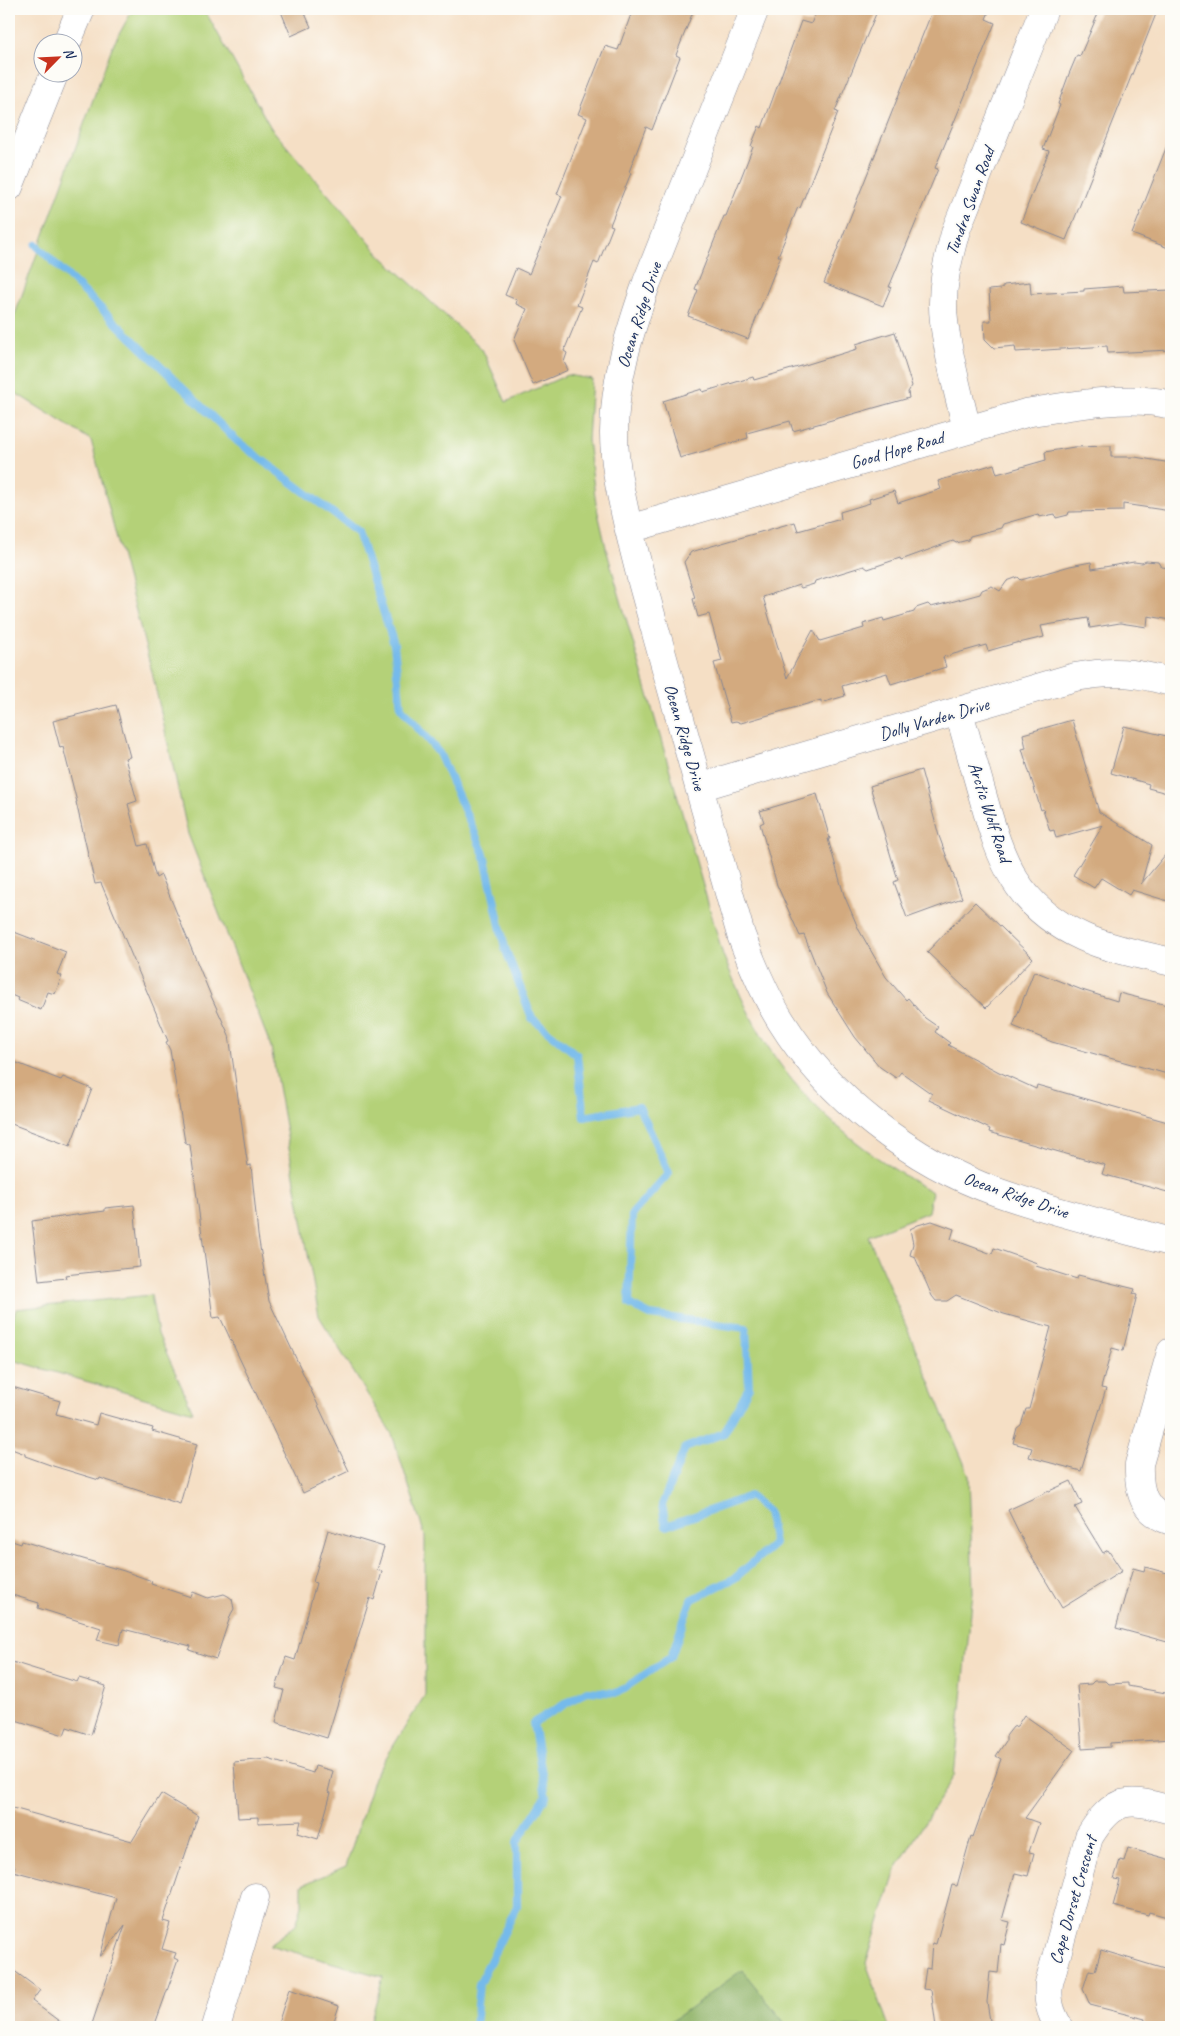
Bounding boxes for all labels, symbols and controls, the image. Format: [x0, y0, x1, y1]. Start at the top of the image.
north arrow [32, 32, 82, 82]
text: N [60, 45, 80, 62]
street label: Tundra Swan Road [940, 141, 1001, 258]
street label: Ocean Ridge Drive [612, 258, 667, 371]
street label: Good Hope Road [848, 425, 949, 474]
street label: Ocean Ridge Drive [659, 681, 711, 794]
street label: Dolly Varden Drive [877, 693, 992, 745]
street label: Arctic Wolf Road [963, 759, 1017, 868]
street label: Ocean Ridge Drive [961, 1167, 1072, 1224]
street label: Cape Dorset Crescent [1044, 1831, 1103, 1967]

